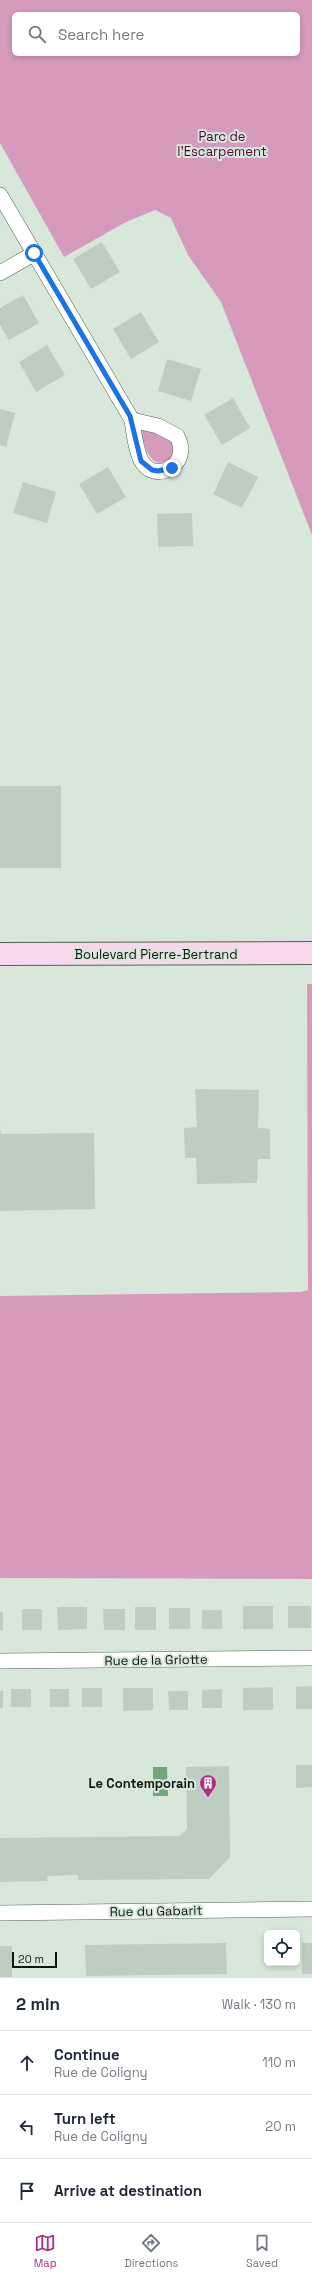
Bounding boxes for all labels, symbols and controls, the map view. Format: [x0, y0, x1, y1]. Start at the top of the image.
search box [12, 12, 300, 56]
icon: search [26, 23, 48, 45]
text: Search here [58, 25, 144, 44]
park label: Parc de l'Escarpement [177, 128, 267, 160]
route start [25, 244, 43, 262]
route end [163, 459, 181, 477]
street label: Boulevard Pierre-Bertrand [74, 946, 238, 963]
street label: Rue de la Griotte [104, 1651, 208, 1669]
building icon: Le Contemporain [198, 1773, 218, 1798]
place label: Le Contemporain [88, 1775, 195, 1792]
street label: Rue du Gabarit [109, 1902, 203, 1920]
map controls [264, 1930, 300, 1966]
button: locate [264, 1930, 300, 1966]
scale bar [12, 1950, 57, 1969]
text: 20 m [18, 1952, 44, 1966]
text: 2 min [16, 1993, 60, 2015]
text: Walk · 130 m [222, 1996, 296, 2013]
text: Continue [54, 2045, 120, 2064]
icon: ahead [16, 2052, 38, 2074]
text: 110 m [262, 2054, 296, 2071]
text: Rue de Coligny [54, 2064, 148, 2081]
text: Turn left [54, 2109, 116, 2128]
icon: left [16, 2116, 38, 2138]
text: 20 m [265, 2118, 296, 2135]
text: Rue de Coligny [54, 2128, 148, 2145]
icon: arrive [16, 2180, 38, 2202]
text: Arrive at destination [54, 2181, 202, 2200]
tab: Map [34, 2232, 57, 2270]
tab: Directions [124, 2232, 178, 2270]
tab: Saved [246, 2232, 278, 2270]

